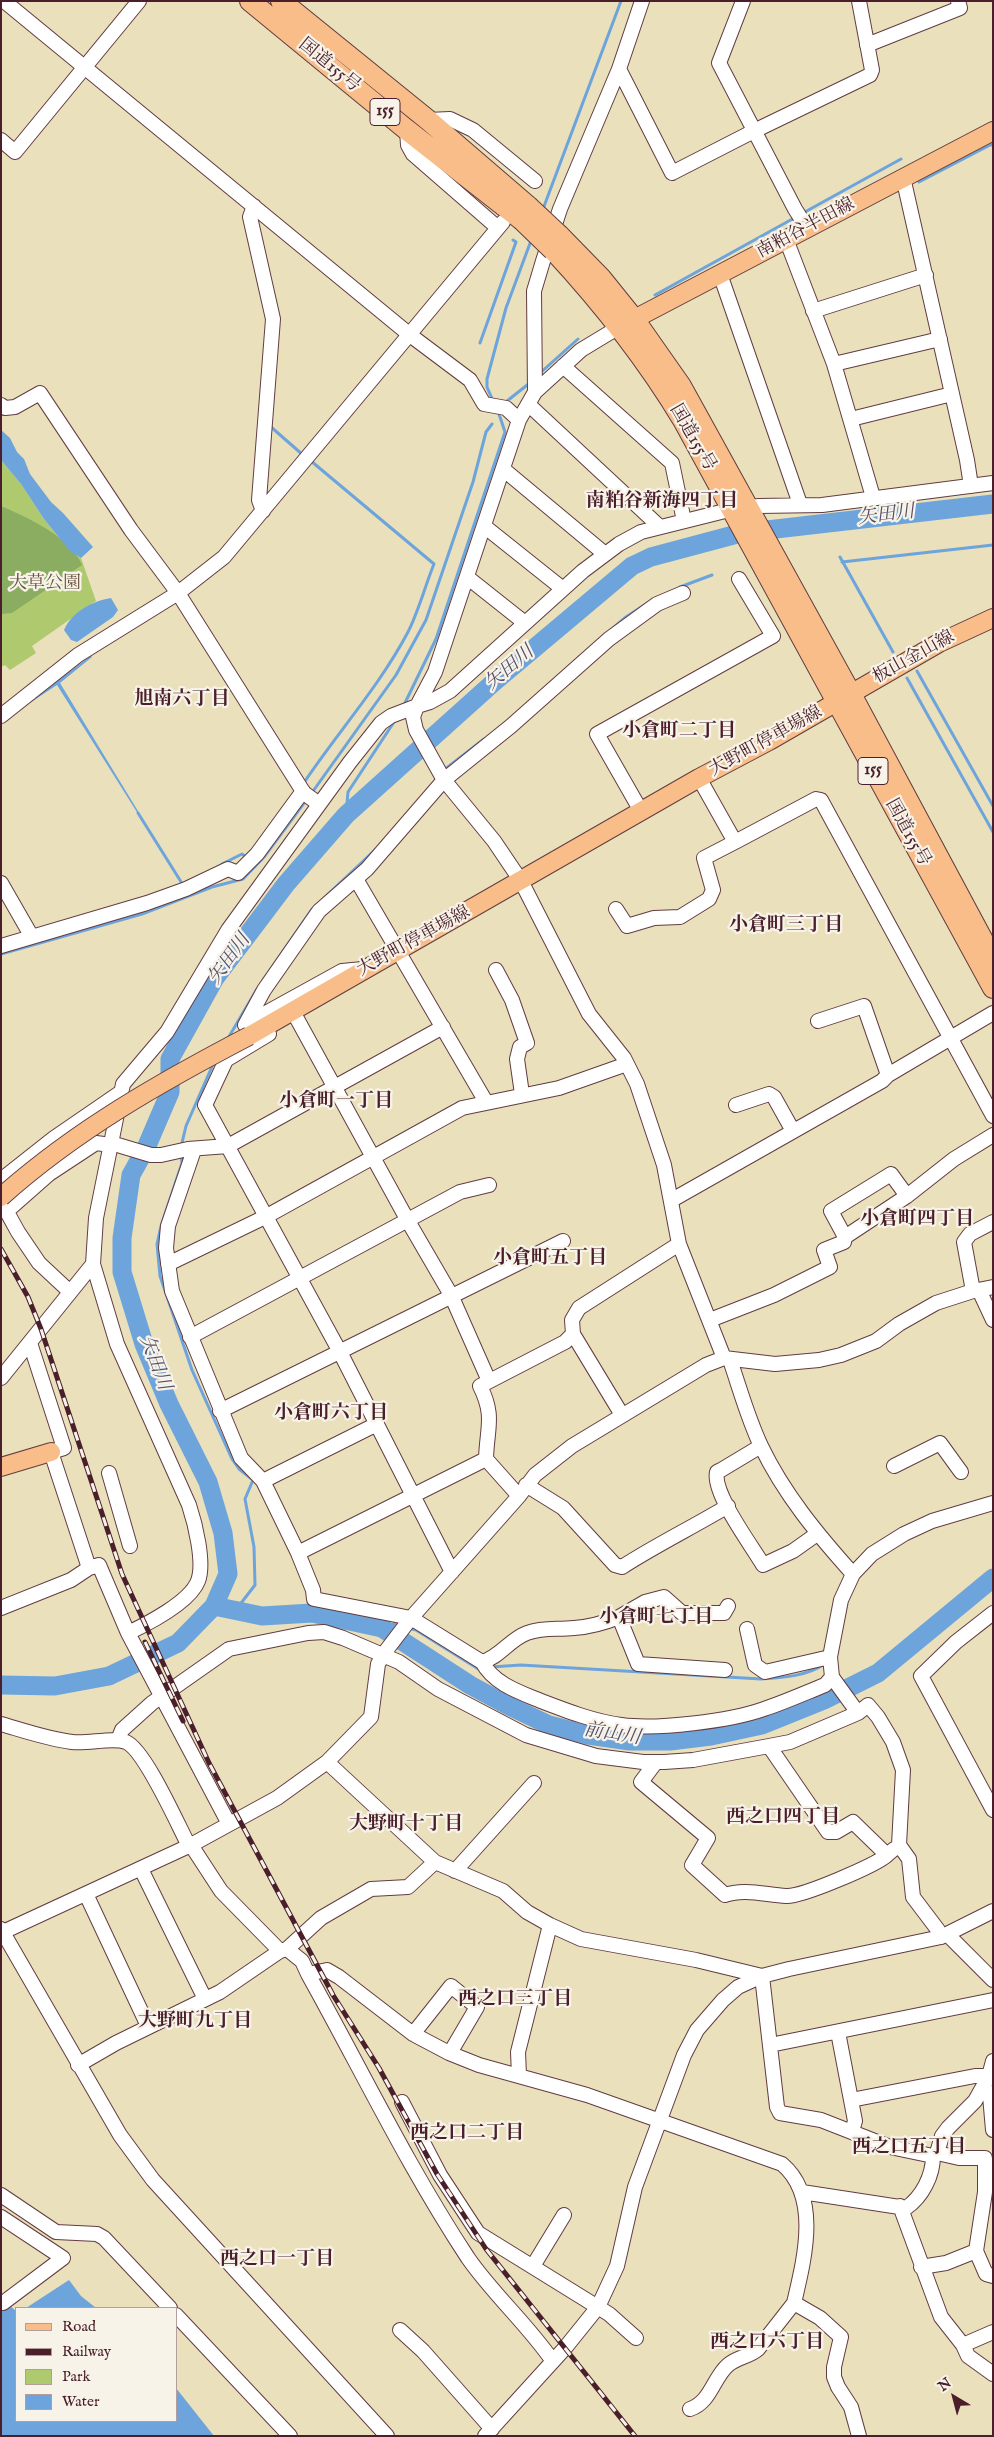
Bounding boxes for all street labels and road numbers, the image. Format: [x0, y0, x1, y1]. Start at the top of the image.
street label: 国道155号 [294, 34, 364, 98]
road number: 155 [370, 98, 400, 125]
street label: 南粕谷半田線 [753, 194, 859, 264]
street label: 国道155号 [664, 401, 720, 475]
street label: 板山金山線 [869, 627, 959, 689]
street label: 大野町停車場線 [706, 702, 826, 782]
road number: 155 [858, 758, 888, 784]
street label: 国道155号 [880, 796, 934, 870]
street label: 大野町停車場線 [354, 902, 474, 982]

